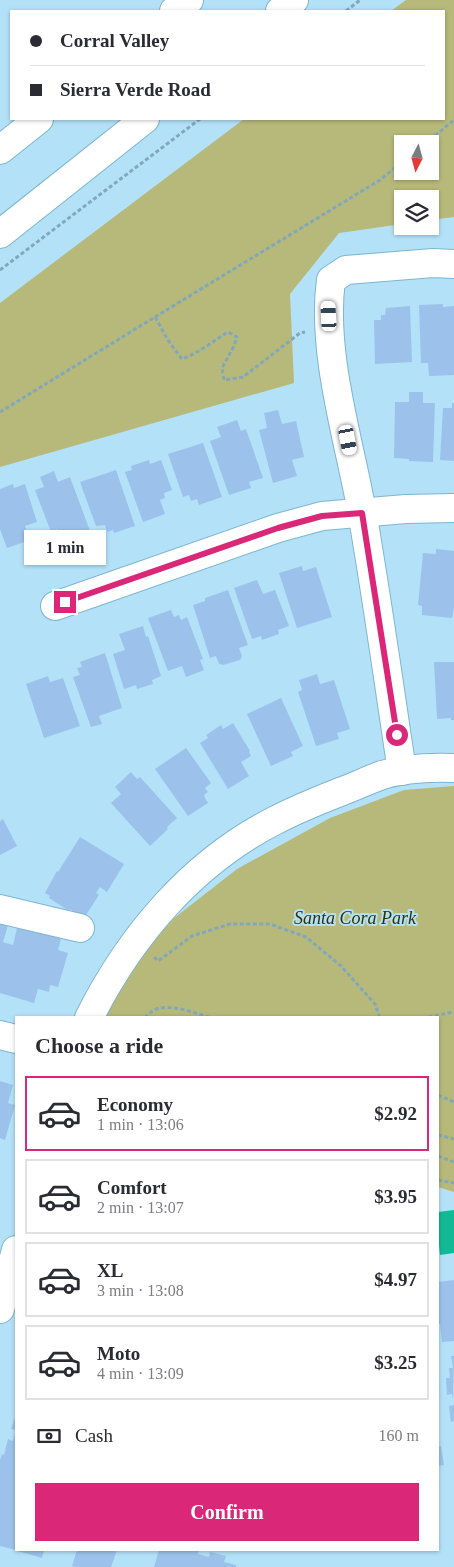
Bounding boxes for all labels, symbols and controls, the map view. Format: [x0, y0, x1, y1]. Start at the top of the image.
text: Corral Valley [60, 30, 169, 51]
text: Sierra Verde Road [60, 79, 211, 100]
north arrow [394, 135, 439, 180]
map controls [394, 135, 439, 235]
button: layers [394, 190, 439, 235]
car [320, 301, 337, 331]
car [337, 424, 358, 456]
callout: 1 min [24, 530, 106, 564]
text: 1 min [46, 539, 84, 556]
route end [54, 591, 76, 613]
route start [386, 724, 408, 746]
park label: Santa Cora Park [294, 908, 417, 928]
text: Choose a ride [35, 1033, 163, 1058]
icon: car [37, 1091, 82, 1136]
text: Economy [97, 1094, 173, 1115]
text: $2.92 [374, 1103, 417, 1124]
text: 1 min · 13:06 [97, 1116, 184, 1133]
icon: car [37, 1174, 82, 1219]
text: Comfort [97, 1177, 167, 1198]
text: $3.95 [374, 1186, 417, 1207]
text: 2 min · 13:07 [97, 1199, 184, 1216]
icon: car [37, 1257, 82, 1302]
text: XL [97, 1260, 123, 1281]
text: $4.97 [374, 1269, 417, 1290]
text: 3 min · 13:08 [97, 1282, 184, 1299]
icon: car [37, 1340, 82, 1385]
text: Moto [97, 1343, 140, 1364]
text: $3.25 [374, 1352, 417, 1373]
text: 4 min · 13:09 [97, 1365, 184, 1382]
icon: cash [35, 1422, 63, 1450]
text: Cash [75, 1425, 113, 1446]
text: 160 m [379, 1427, 419, 1444]
button: Confirm [35, 1483, 419, 1541]

